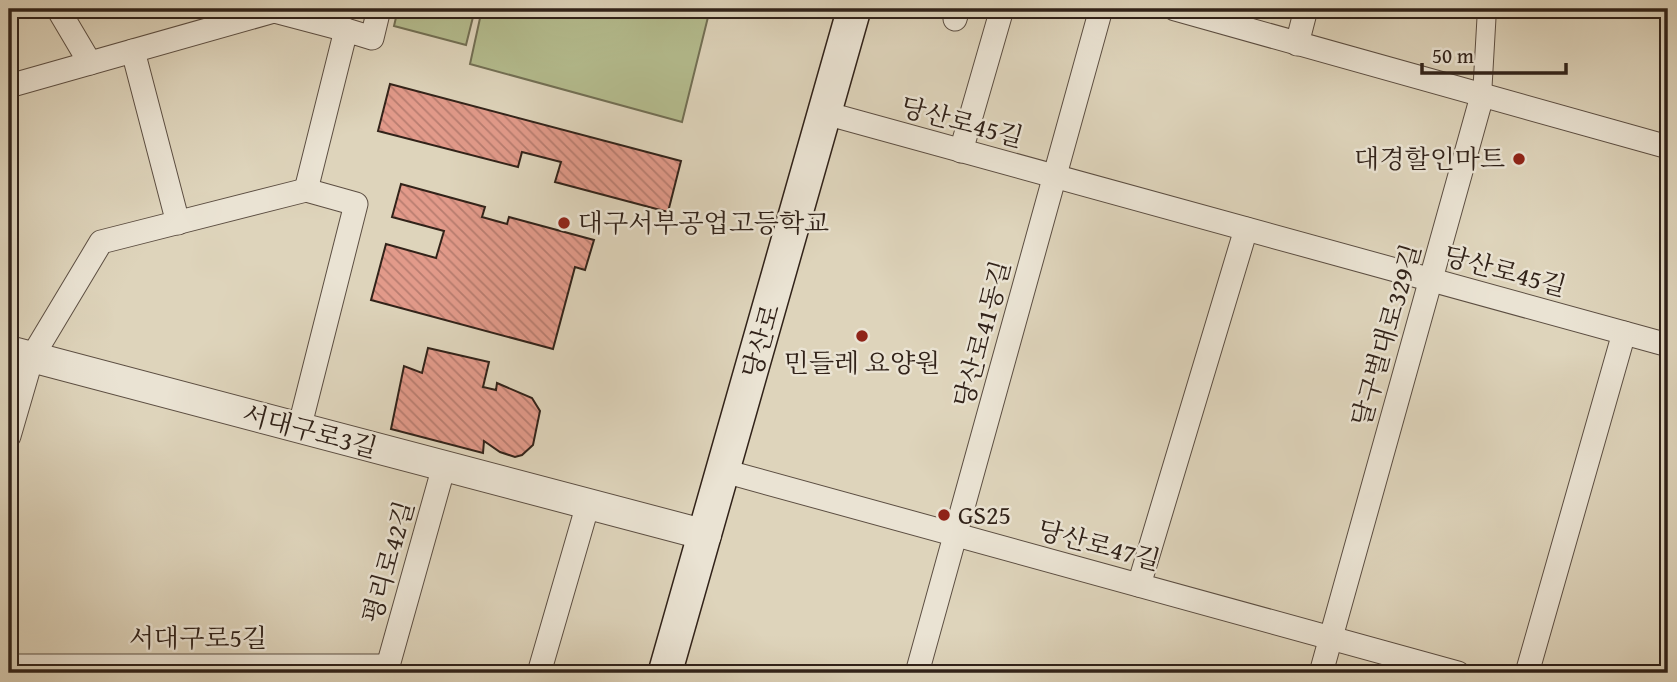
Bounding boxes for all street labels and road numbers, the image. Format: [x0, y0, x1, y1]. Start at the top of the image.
street label: 당산로45길 [896, 86, 1028, 157]
street label: 당산로45길 [1439, 235, 1571, 306]
street label: 달구벌대로329길 [1341, 239, 1430, 431]
street label: 당산로41동길 [943, 256, 1020, 412]
street label: 당산로 [731, 299, 790, 382]
street label: 서대구로3길 [238, 394, 382, 467]
street label: 평리로42길 [351, 496, 424, 628]
street label: 당산로47길 [1033, 509, 1165, 580]
street label: 서대구로5길 [129, 618, 267, 657]

